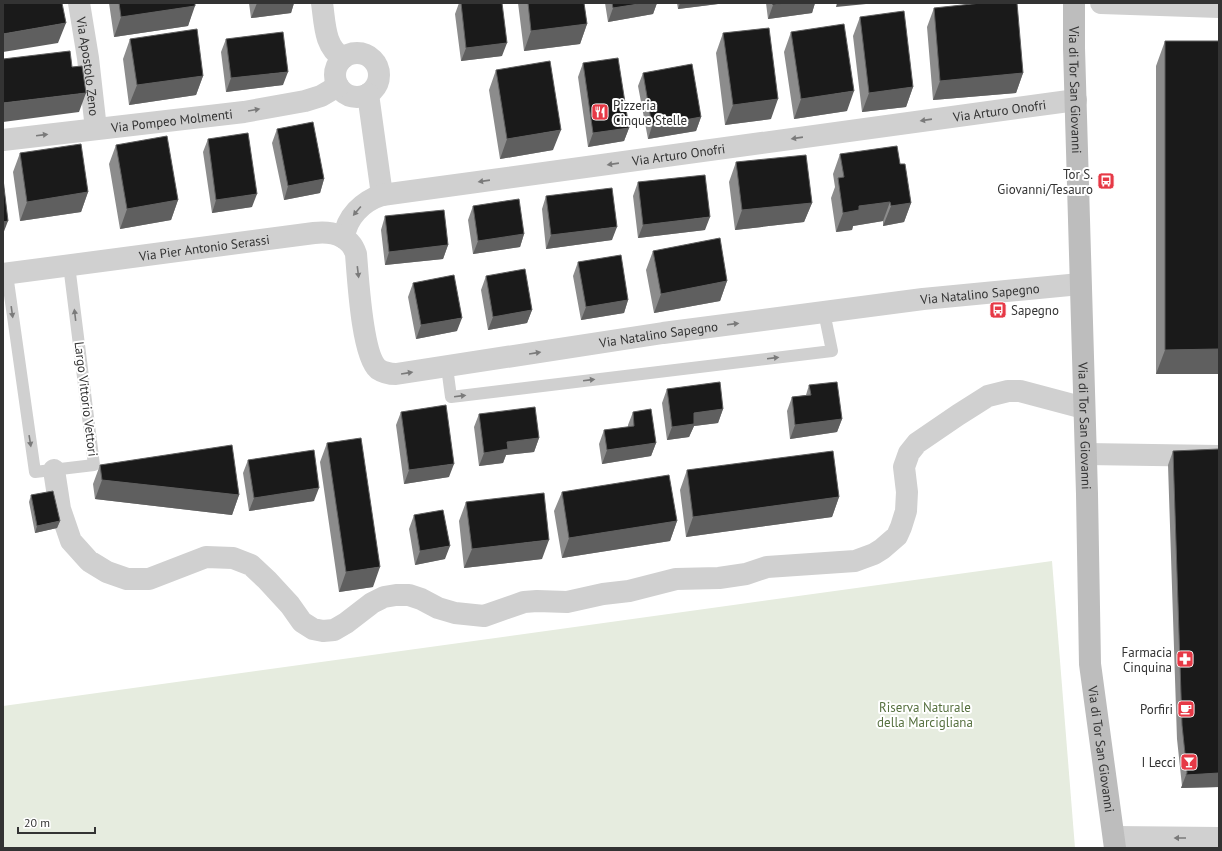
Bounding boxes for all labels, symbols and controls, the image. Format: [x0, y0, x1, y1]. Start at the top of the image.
street label: Via Apostolo Zeno [73, 15, 103, 117]
street label: Via di Tor San Giovanni [1065, 25, 1086, 154]
street label: Via Arturo Onofri [951, 96, 1047, 125]
place label: Pizzeria Cinque Stelle [613, 97, 687, 129]
restaurant icon: Pizzeria Cinque Stelle [590, 102, 610, 122]
street label: Via Pompeo Molmenti [109, 105, 234, 136]
one-way arrow [248, 107, 260, 113]
one-way arrow [920, 117, 932, 123]
one-way arrow [36, 132, 48, 139]
one-way arrow [791, 135, 803, 141]
street label: Via Arturo Onofri [630, 140, 726, 169]
one-way arrow [607, 160, 619, 167]
place label: Tor S. Giovanni/Tesauro [997, 166, 1093, 198]
bus stop icon: Tor S. Giovanni/Tesauro [1096, 171, 1116, 191]
one-way arrow [478, 178, 490, 184]
one-way arrow [352, 206, 361, 216]
street label: Via Pier Antonio Serassi [137, 230, 271, 265]
one-way arrow [355, 266, 361, 278]
street label: Via Natalino Sapegno [919, 279, 1040, 308]
bus stop icon: Sapegno [988, 300, 1008, 320]
place label: Sapegno [1011, 302, 1059, 319]
one-way arrow [9, 306, 15, 318]
one-way arrow [72, 309, 78, 321]
street label: Via Natalino Sapegno [597, 317, 719, 351]
one-way arrow [727, 321, 739, 327]
street label: Largo Vittorio Vettori [71, 341, 101, 457]
one-way arrow [529, 350, 541, 356]
one-way arrow [767, 355, 779, 361]
street label: Via di Tor San Giovanni [1075, 361, 1095, 490]
one-way arrow [401, 370, 413, 376]
one-way arrow [583, 377, 595, 384]
one-way arrow [453, 393, 466, 399]
one-way arrow [27, 435, 33, 447]
place label: Farmacia Cinquina [1122, 644, 1172, 676]
pharmacy icon: Farmacia Cinquina [1175, 649, 1195, 669]
street label: Via di Tor San Giovanni [1084, 684, 1119, 813]
park label: Riserva Naturale della Marcigliana [877, 699, 973, 731]
cafe icon: Porfiri [1176, 699, 1196, 719]
place label: Porfiri [1140, 701, 1173, 718]
bar icon: I Lecci [1179, 752, 1199, 772]
place label: I Lecci [1141, 754, 1176, 771]
scale bar [18, 809, 95, 835]
text: 20 m [24, 815, 50, 830]
one-way arrow [1173, 835, 1186, 841]

